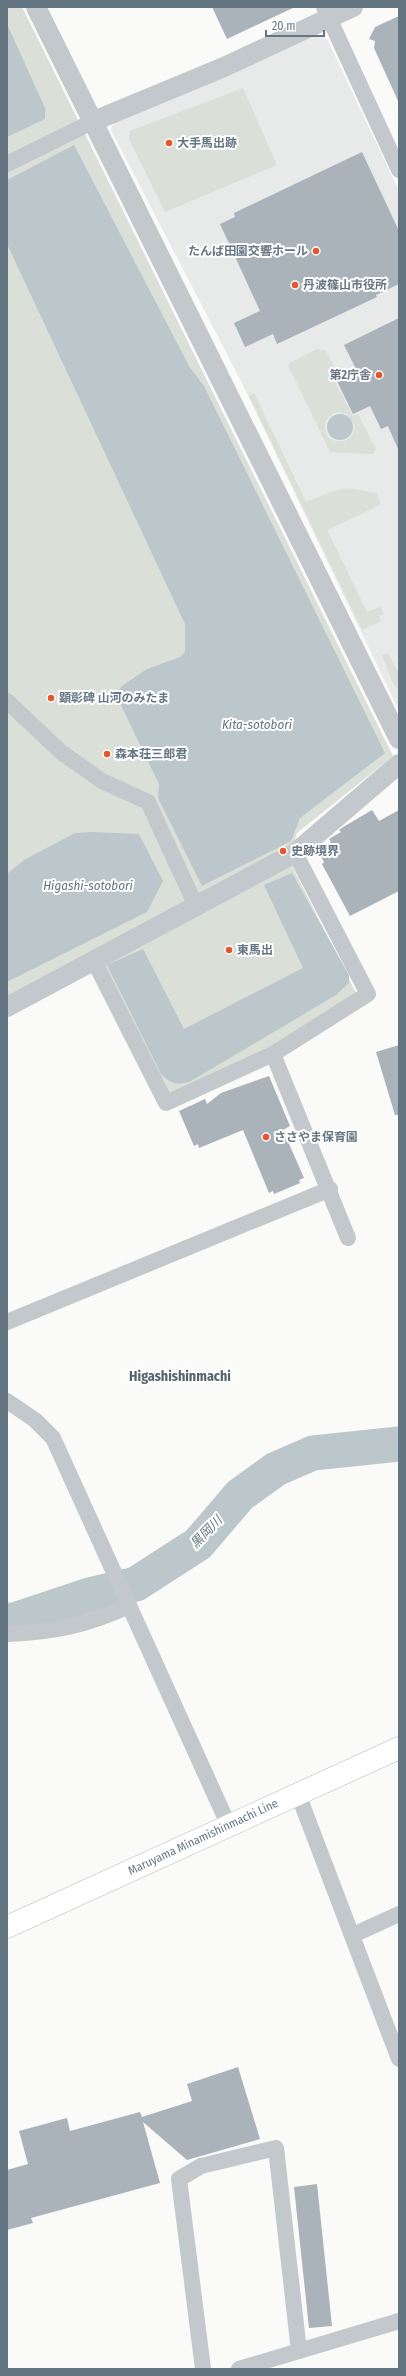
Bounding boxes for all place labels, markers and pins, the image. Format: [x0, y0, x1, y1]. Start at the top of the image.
place label: 大手馬出跡 [177, 136, 237, 150]
marker: 大手馬出跡 [164, 138, 174, 148]
place label: たんば田園交響ホール [188, 244, 308, 258]
marker: たんば田園交響ホール [311, 246, 321, 256]
place label: 丹波篠山市役所 [303, 278, 387, 292]
marker: 丹波篠山市役所 [290, 280, 300, 290]
place label: 第2庁舎 [329, 368, 371, 382]
marker: 第2庁舎 [374, 370, 384, 380]
place label: 顕彰碑 山河のみたま [59, 691, 169, 705]
marker: 顕彰碑 山河のみたま [46, 693, 56, 703]
place label: 森本荘三郎君 [115, 747, 187, 761]
marker: 森本荘三郎君 [102, 749, 112, 759]
place label: 史跡境界 [291, 844, 339, 858]
marker: 史跡境界 [278, 846, 288, 856]
place label: 東馬出 [237, 943, 273, 957]
marker: 東馬出 [224, 945, 234, 955]
place label: ささやま保育園 [274, 1130, 358, 1144]
marker: ささやま保育園 [261, 1132, 271, 1142]

